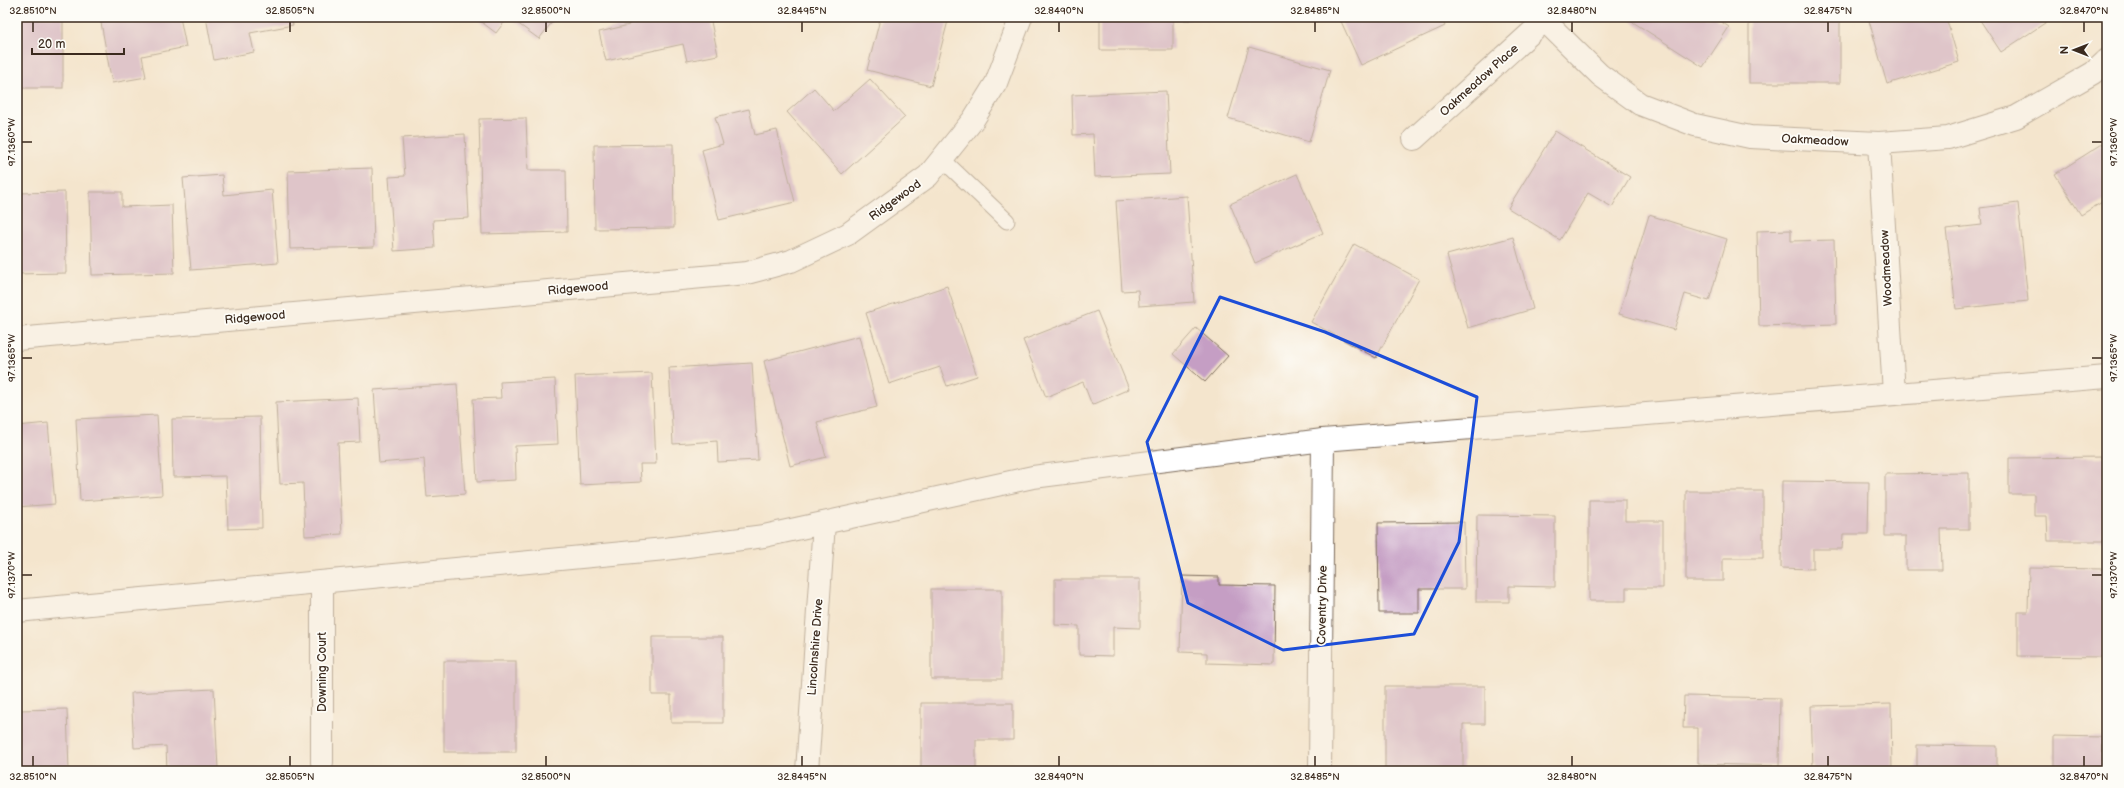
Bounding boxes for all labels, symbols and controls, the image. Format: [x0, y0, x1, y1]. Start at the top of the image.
text: 32.8510°N [9, 5, 57, 17]
text: 32.8505°N [265, 5, 315, 17]
text: 32.8500°N [521, 5, 571, 17]
text: 32.8495°N [777, 5, 827, 17]
text: 32.8490°N [1034, 5, 1084, 17]
text: 32.8485°N [1290, 5, 1340, 17]
text: 32.8480°N [1547, 5, 1597, 17]
text: 32.8475°N [1804, 5, 1852, 17]
text: 32.8470°N [2060, 5, 2108, 17]
scale bar [32, 30, 124, 56]
north arrow [2054, 30, 2094, 70]
text: 20 m [38, 37, 65, 52]
street label: Oakmeadow Place [1437, 41, 1522, 120]
text: N [2058, 46, 2071, 54]
text: 97.1360°W [6, 118, 18, 166]
text: 97.1360°W [2108, 118, 2120, 166]
street label: Oakmeadow [1781, 131, 1849, 150]
street label: Ridgewood [866, 176, 924, 224]
street label: Woodmeadow [1877, 229, 1896, 306]
street label: Ridgewood [547, 278, 609, 299]
street label: Ridgewood [224, 307, 286, 328]
text: 97.1365°W [6, 334, 18, 382]
text: 97.1365°W [2108, 334, 2120, 382]
text: 97.1370°W [6, 551, 18, 599]
text: 97.1370°W [2108, 551, 2120, 599]
street label: Coventry Drive [1314, 565, 1331, 645]
street label: Lincolnshire Drive [805, 598, 826, 696]
street label: Downing Court [315, 632, 330, 712]
text: 32.8510°N [9, 771, 57, 783]
text: 32.8505°N [265, 771, 315, 783]
text: 32.8500°N [521, 771, 571, 783]
text: 32.8495°N [777, 771, 827, 783]
text: 32.8490°N [1034, 771, 1084, 783]
text: 32.8485°N [1290, 771, 1340, 783]
text: 32.8480°N [1547, 771, 1597, 783]
text: 32.8475°N [1804, 771, 1852, 783]
text: 32.8470°N [2060, 771, 2108, 783]

